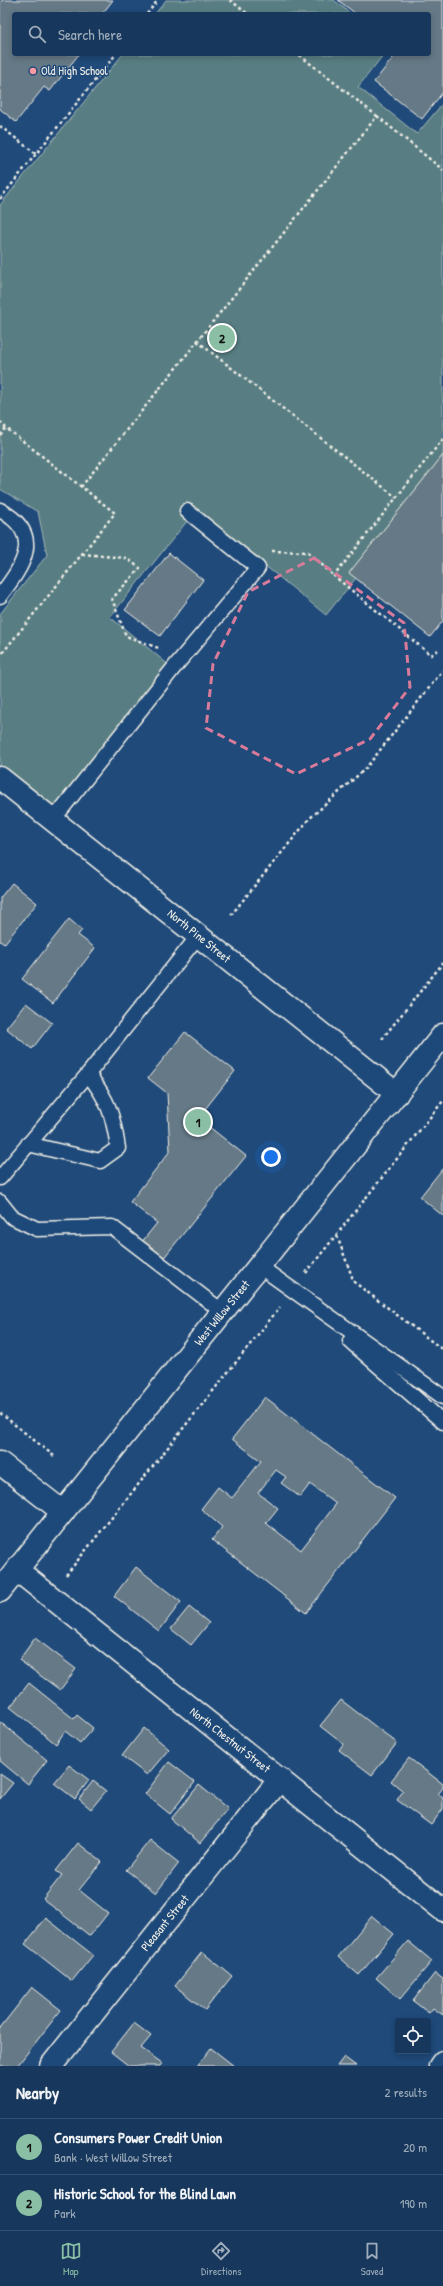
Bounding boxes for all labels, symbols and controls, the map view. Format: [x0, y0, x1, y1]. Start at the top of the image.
search box [12, 12, 431, 56]
icon: search [26, 23, 48, 45]
text: Search here [58, 24, 122, 45]
place label: Old High School [41, 62, 109, 79]
marker: Old High School [28, 66, 38, 76]
pin: 2 [209, 323, 235, 353]
street label: North Pine Street [164, 905, 235, 967]
pin: 1 [185, 1107, 211, 1137]
your location [261, 1147, 281, 1167]
street label: West Willow Street [190, 1276, 254, 1349]
street label: North Chestnut Street [186, 1703, 275, 1777]
street label: Pleasant Street [137, 1890, 193, 1954]
map controls [395, 2018, 431, 2054]
button: locate [395, 2018, 431, 2054]
text: Nearby [16, 2081, 59, 2104]
text: 2 results [385, 2083, 427, 2101]
text: Consumers Power Credit Union [54, 2127, 222, 2148]
text: 1 [27, 2138, 31, 2156]
text: 20 m [403, 2138, 427, 2156]
text: Bank · West Willow Street [54, 2148, 172, 2166]
text: Historic School for the Blind Lawn [54, 2183, 236, 2204]
text: 2 [26, 2194, 32, 2212]
text: 190 m [400, 2194, 427, 2212]
text: Park [54, 2204, 76, 2222]
tab: Map [60, 2240, 82, 2278]
tab: Directions [201, 2240, 242, 2278]
tab: Saved [361, 2240, 383, 2278]

